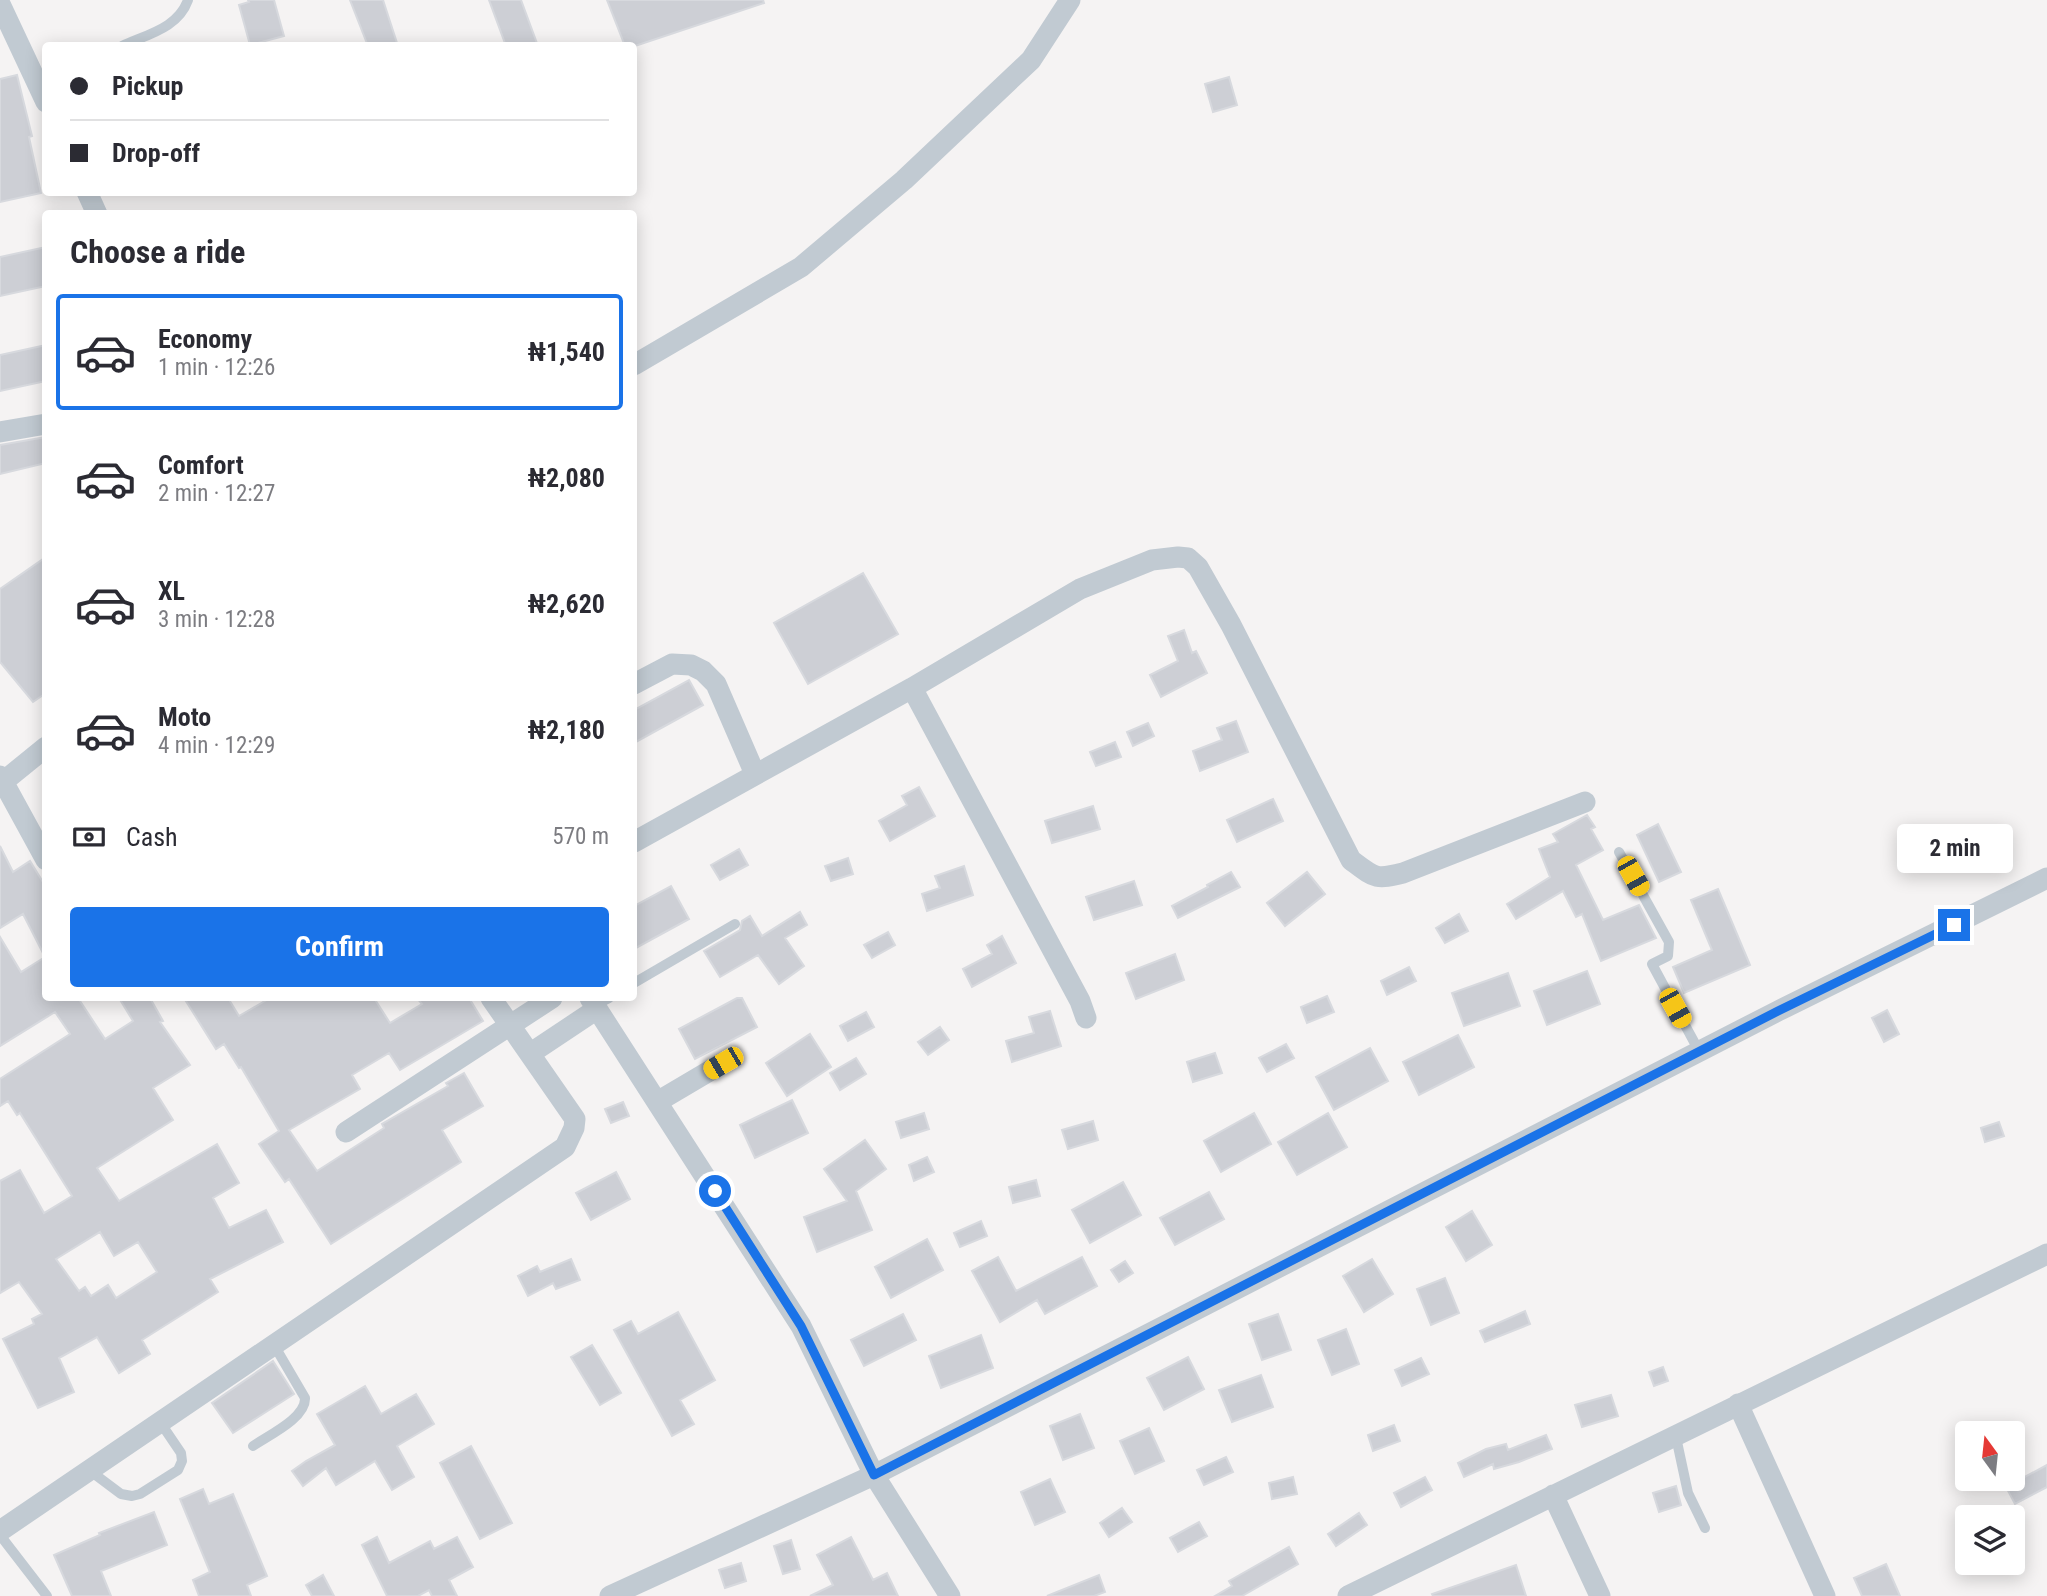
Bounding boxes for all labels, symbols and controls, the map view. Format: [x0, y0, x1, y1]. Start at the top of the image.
text: Pickup [112, 71, 183, 101]
text: Drop-off [112, 138, 200, 168]
text: Choose a ride [70, 233, 245, 271]
icon: car [74, 321, 137, 384]
text: Economy [158, 324, 252, 354]
text: ₦1,540 [528, 337, 605, 367]
text: 1 min · 12:26 [158, 354, 275, 381]
icon: car [74, 447, 137, 510]
text: Comfort [158, 450, 244, 480]
text: ₦2,080 [528, 463, 605, 493]
text: 2 min · 12:27 [158, 480, 275, 507]
icon: car [74, 573, 137, 636]
text: XL [158, 576, 185, 606]
text: ₦2,620 [528, 589, 605, 619]
text: 3 min · 12:28 [158, 606, 275, 633]
icon: car [74, 699, 137, 762]
text: Moto [158, 702, 211, 732]
text: ₦2,180 [528, 715, 605, 745]
text: 4 min · 12:29 [158, 732, 275, 759]
icon: cash [70, 818, 108, 856]
text: Cash [126, 822, 178, 852]
text: 570 m [552, 823, 609, 850]
callout: 2 min [1896, 824, 2012, 872]
text: 2 min [1929, 835, 1981, 862]
car [1614, 853, 1653, 899]
button: Confirm [70, 907, 609, 987]
route end [1938, 909, 1970, 941]
car [1656, 985, 1695, 1031]
car [700, 1043, 747, 1083]
route start [699, 1175, 731, 1207]
north arrow [1955, 1421, 2025, 1491]
map controls [1955, 1421, 2025, 1575]
button: layers [1955, 1505, 2025, 1575]

